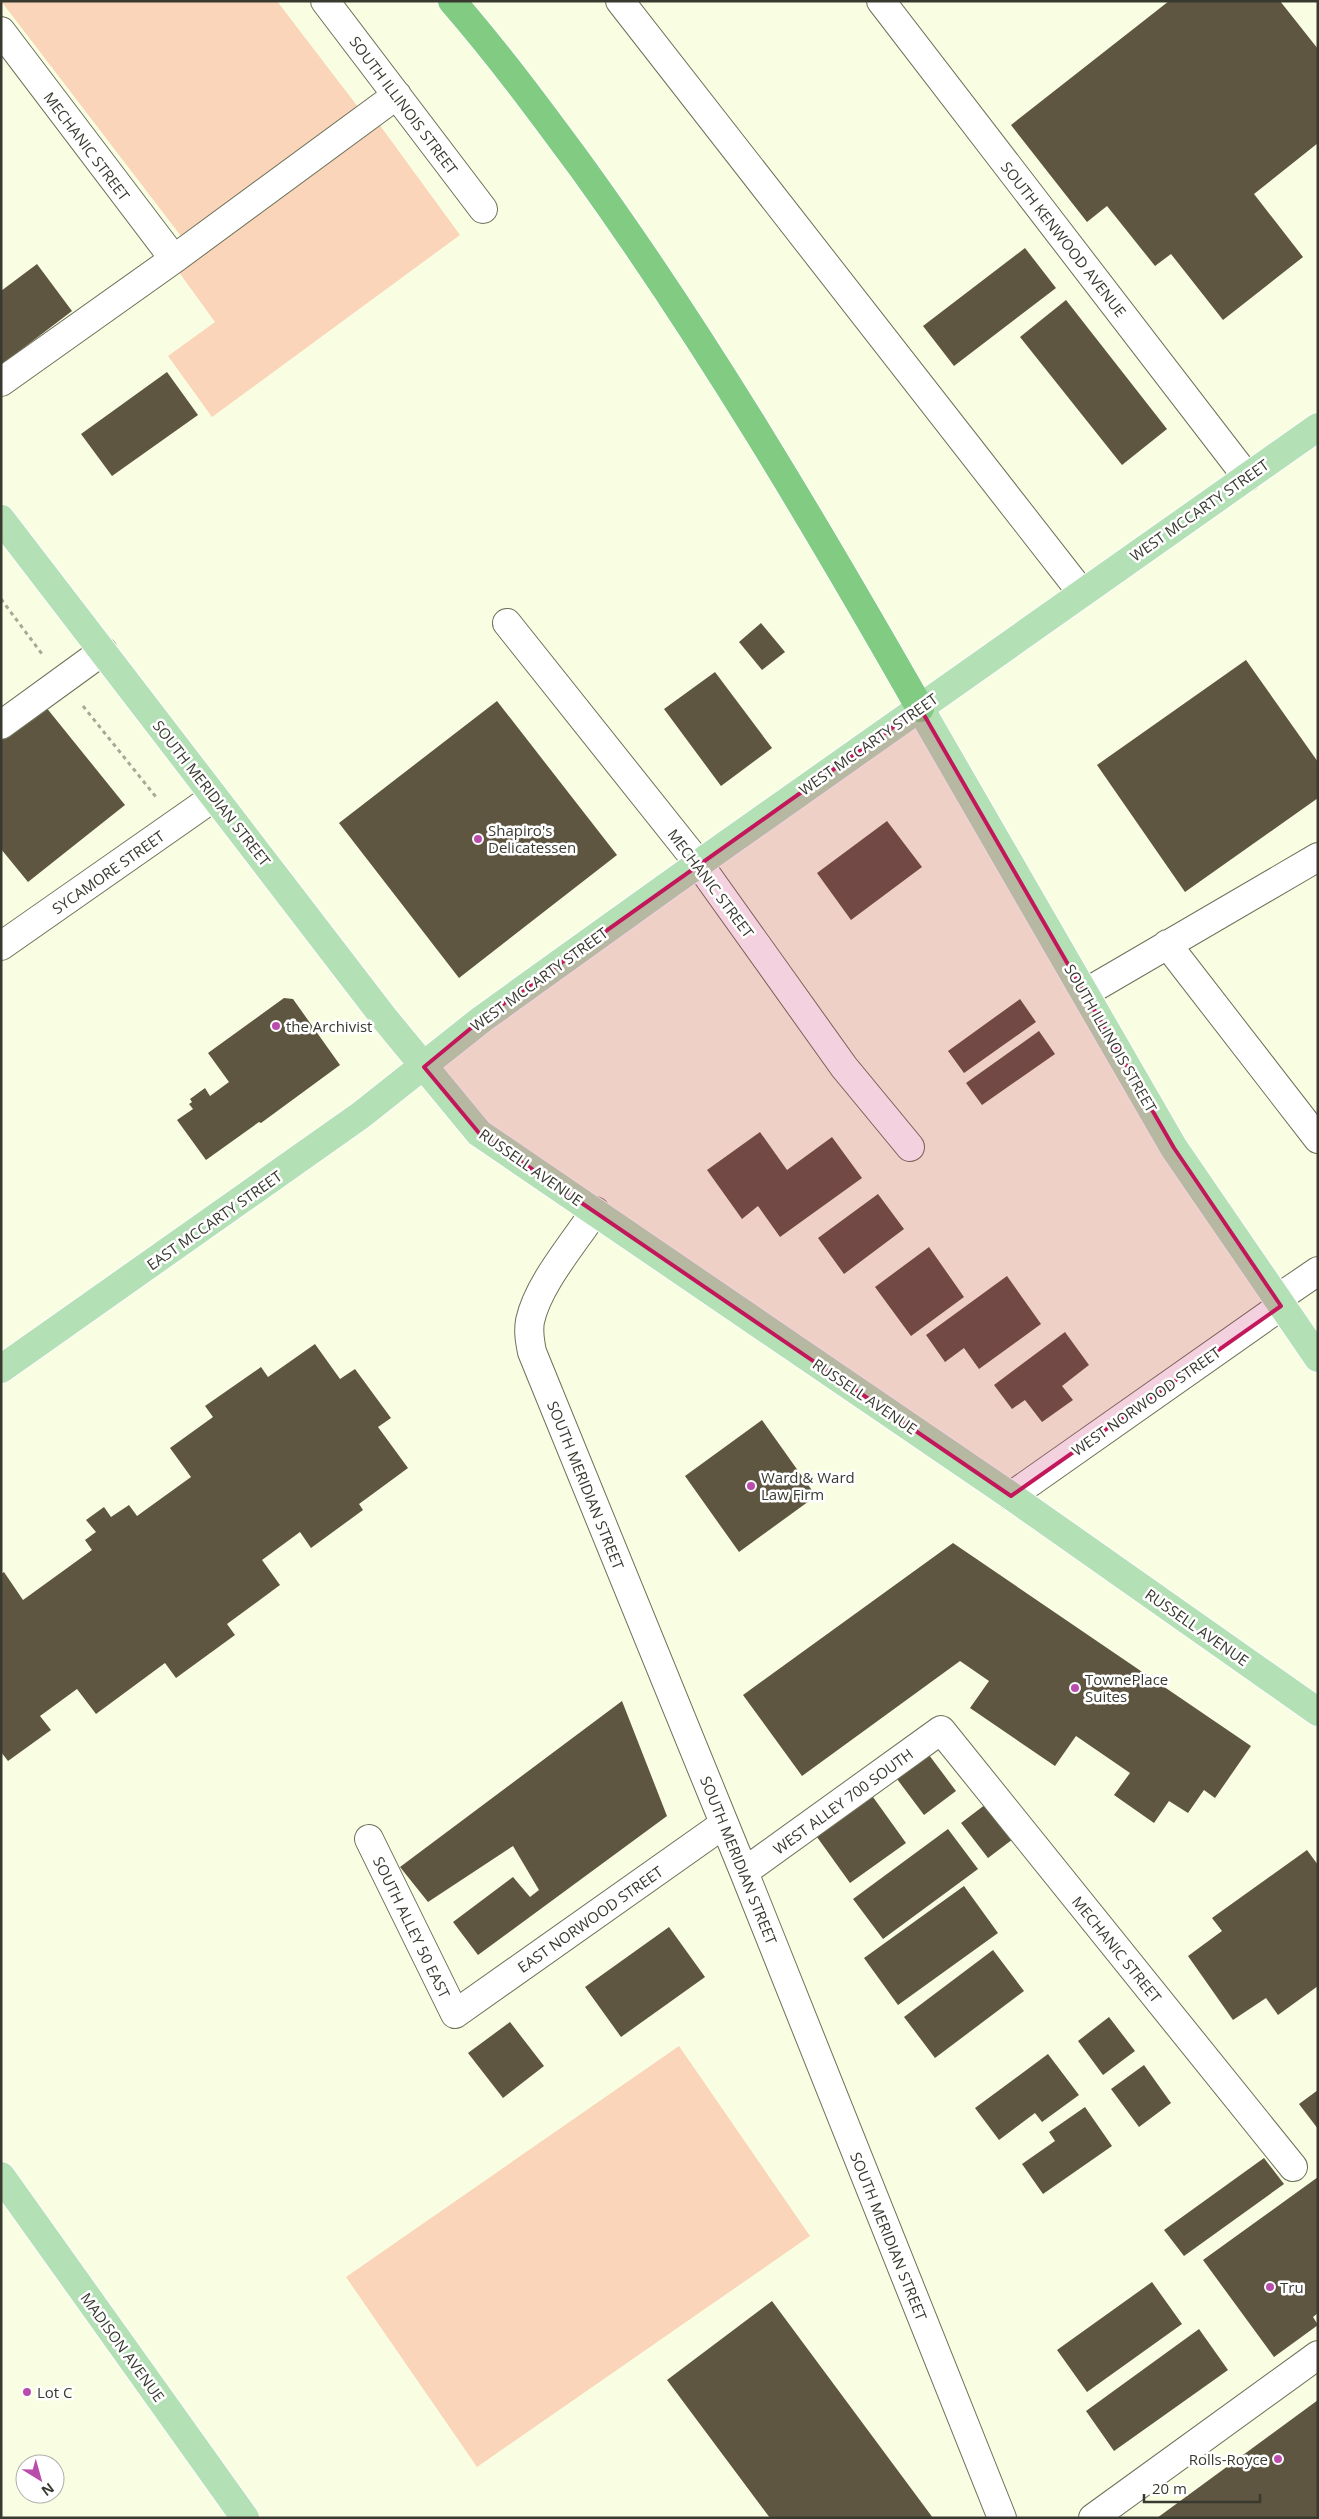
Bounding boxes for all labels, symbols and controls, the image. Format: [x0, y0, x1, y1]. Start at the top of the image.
street label: SOUTH ILLINOIS STREET [345, 32, 463, 179]
street label: MECHANIC STREET [39, 88, 135, 205]
street label: SOUTH KENWOOD AVENUE [997, 157, 1131, 321]
street label: WEST MCCARTY STREET [1126, 454, 1273, 565]
street label: WEST MCCARTY STREET [795, 688, 942, 799]
street label: SOUTH MERIDIAN STREET [149, 716, 276, 871]
place label: Shapiro's Delicatessen [488, 820, 576, 857]
street label: SYCAMORE STREET [48, 825, 169, 918]
street label: MECHANIC STREET [663, 825, 759, 942]
marker: Shapiro's Delicatessen [472, 833, 484, 845]
street label: WEST MCCARTY STREET [466, 922, 612, 1036]
street label: SOUTH ILLINOIS STREET [1060, 960, 1162, 1116]
place label: the Archivist [286, 1016, 372, 1036]
marker: the Archivist [270, 1020, 282, 1032]
street label: RUSSELL AVENUE [475, 1124, 587, 1210]
street label: EAST MCCARTY STREET [143, 1165, 286, 1274]
street label: WEST NORWOOD STREET [1068, 1342, 1225, 1460]
street label: RUSSELL AVENUE [809, 1354, 921, 1438]
street label: SOUTH MERIDIAN STREET [543, 1398, 629, 1573]
place label: Ward & Ward Law Firm [761, 1467, 855, 1504]
marker: Ward & Ward Law Firm [745, 1480, 757, 1492]
street label: RUSSELL AVENUE [1141, 1584, 1253, 1670]
place label: TownePlace Suites [1085, 1669, 1168, 1706]
marker: TownePlace Suites [1069, 1682, 1081, 1694]
street label: WEST ALLEY 700 SOUTH [769, 1744, 917, 1858]
street label: SOUTH MERIDIAN STREET [696, 1773, 782, 1948]
street label: SOUTH ALLEY 50 EAST [369, 1853, 455, 2002]
street label: EAST NORWOOD STREET [513, 1861, 667, 1977]
street label: MECHANIC STREET [1068, 1892, 1167, 2007]
street label: SOUTH MERIDIAN STREET [846, 2149, 932, 2324]
place label: Tru [1280, 2277, 1304, 2297]
marker: Tru [1264, 2281, 1276, 2293]
street label: MADISON AVENUE [77, 2288, 169, 2406]
place label: Lot C [37, 2382, 73, 2402]
marker: Lot C [21, 2386, 33, 2398]
place label: Rolls-Royce [1189, 2449, 1268, 2469]
marker: Rolls-Royce [1272, 2453, 1284, 2465]
north arrow [15, 2454, 65, 2504]
scale bar [1144, 2472, 1260, 2504]
text: 20 m [1152, 2478, 1187, 2498]
text: N [38, 2479, 58, 2501]

